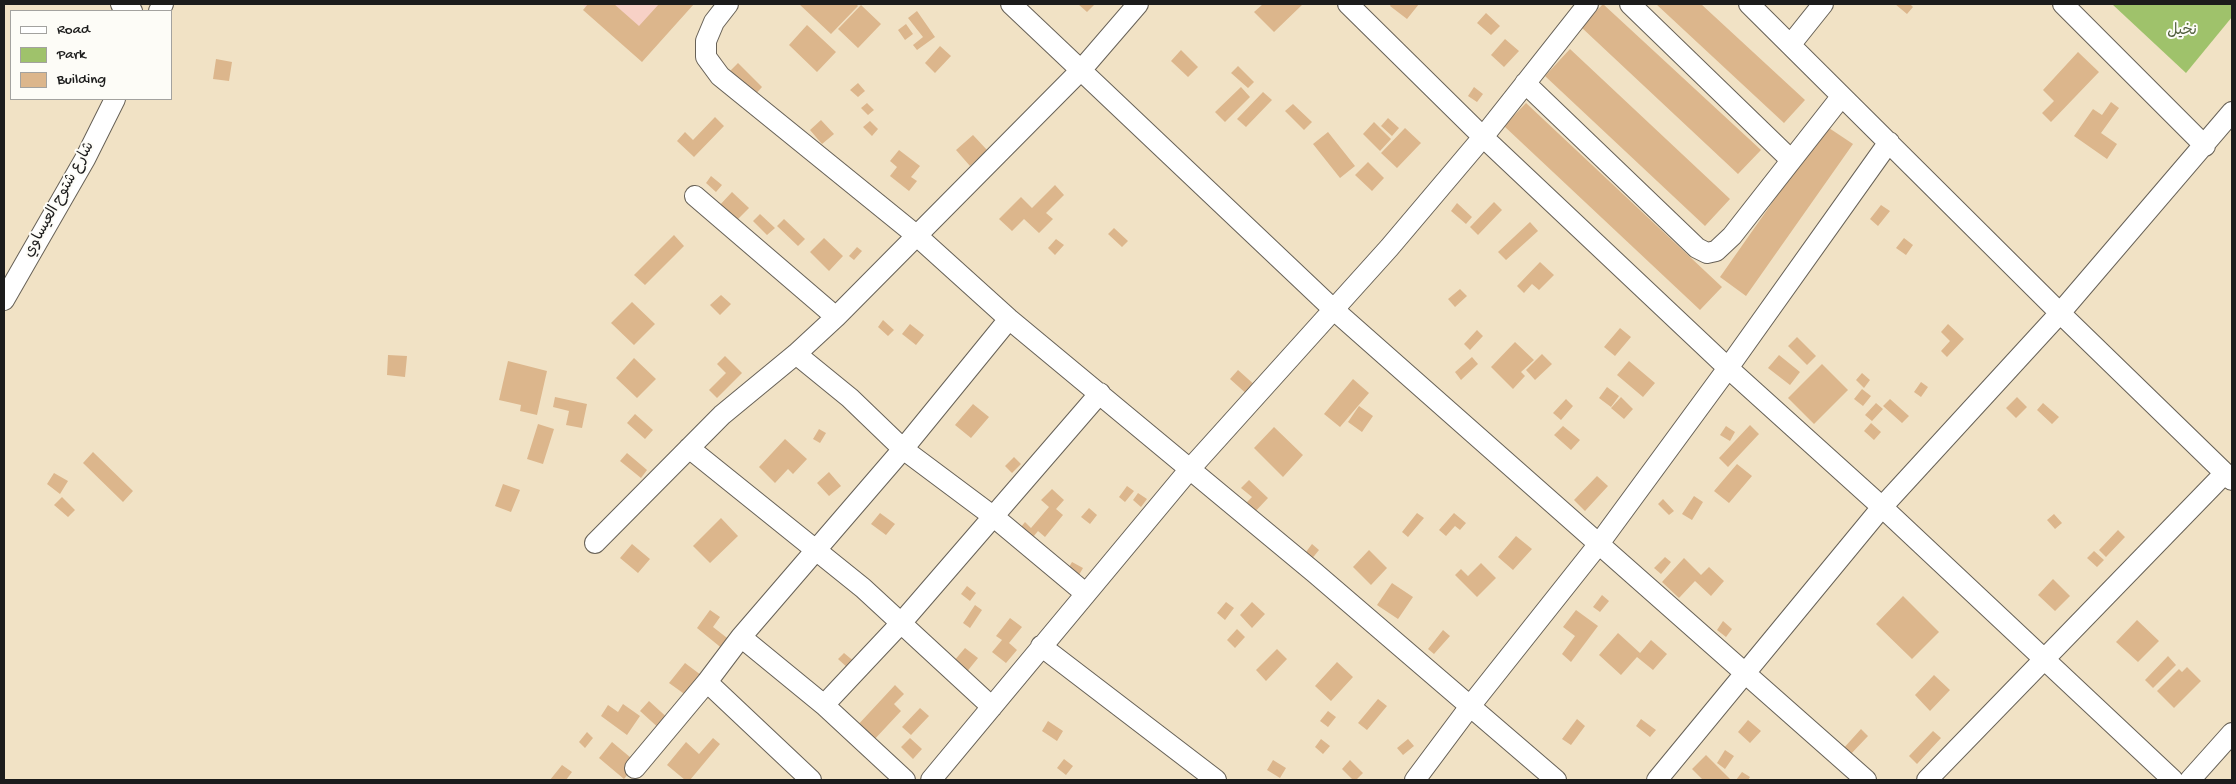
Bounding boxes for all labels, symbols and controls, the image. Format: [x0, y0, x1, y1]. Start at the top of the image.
legend [10, 10, 172, 100]
text: Road [57, 21, 90, 39]
park label: نخيل [2167, 23, 2197, 41]
text: Park [57, 46, 86, 64]
text: Building [57, 71, 106, 89]
street label: شارع شتوح العيساوي [21, 139, 99, 261]

